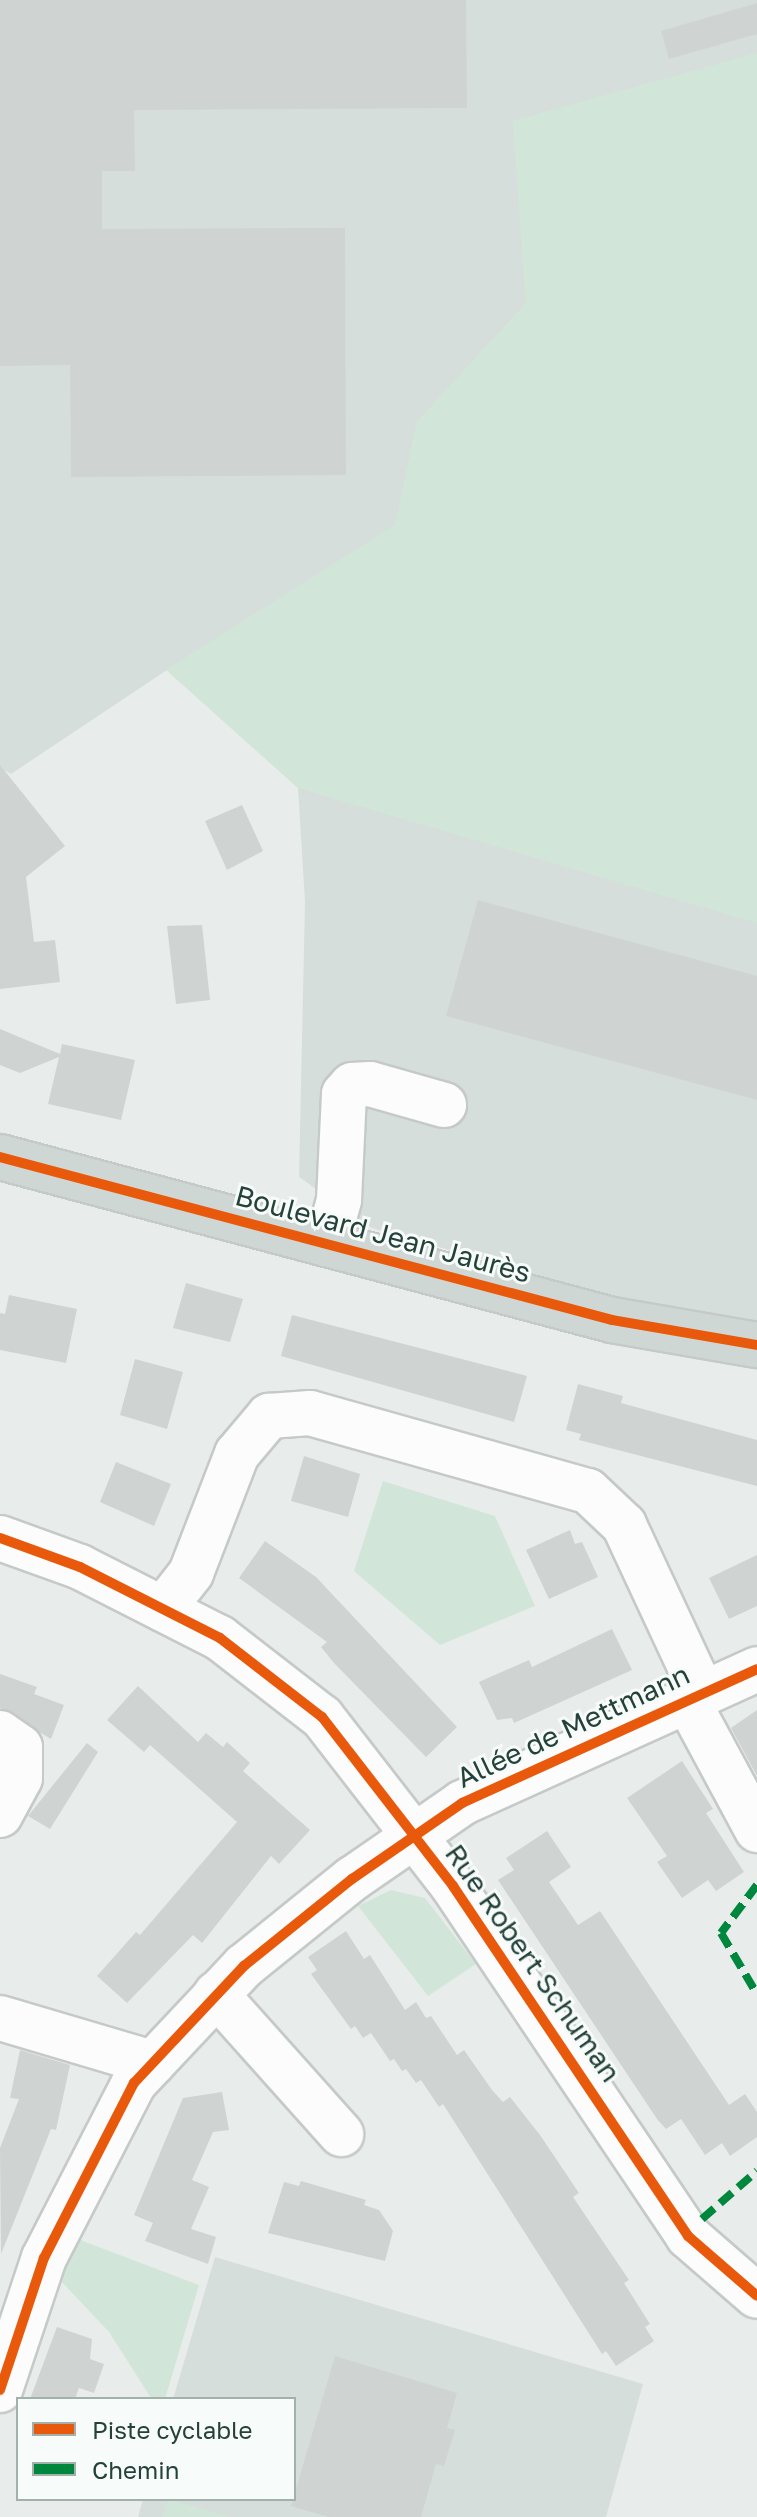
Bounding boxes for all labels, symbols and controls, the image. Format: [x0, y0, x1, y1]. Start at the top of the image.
street label: Boulevard Jean Jaurès [232, 1178, 534, 1290]
street label: Allée de Mettmann [451, 1657, 695, 1795]
street label: Rue Robert Schuman [438, 1838, 628, 2088]
legend [16, 2397, 296, 2501]
text: Piste cyclable [92, 2415, 252, 2444]
text: Chemin [92, 2455, 179, 2484]

